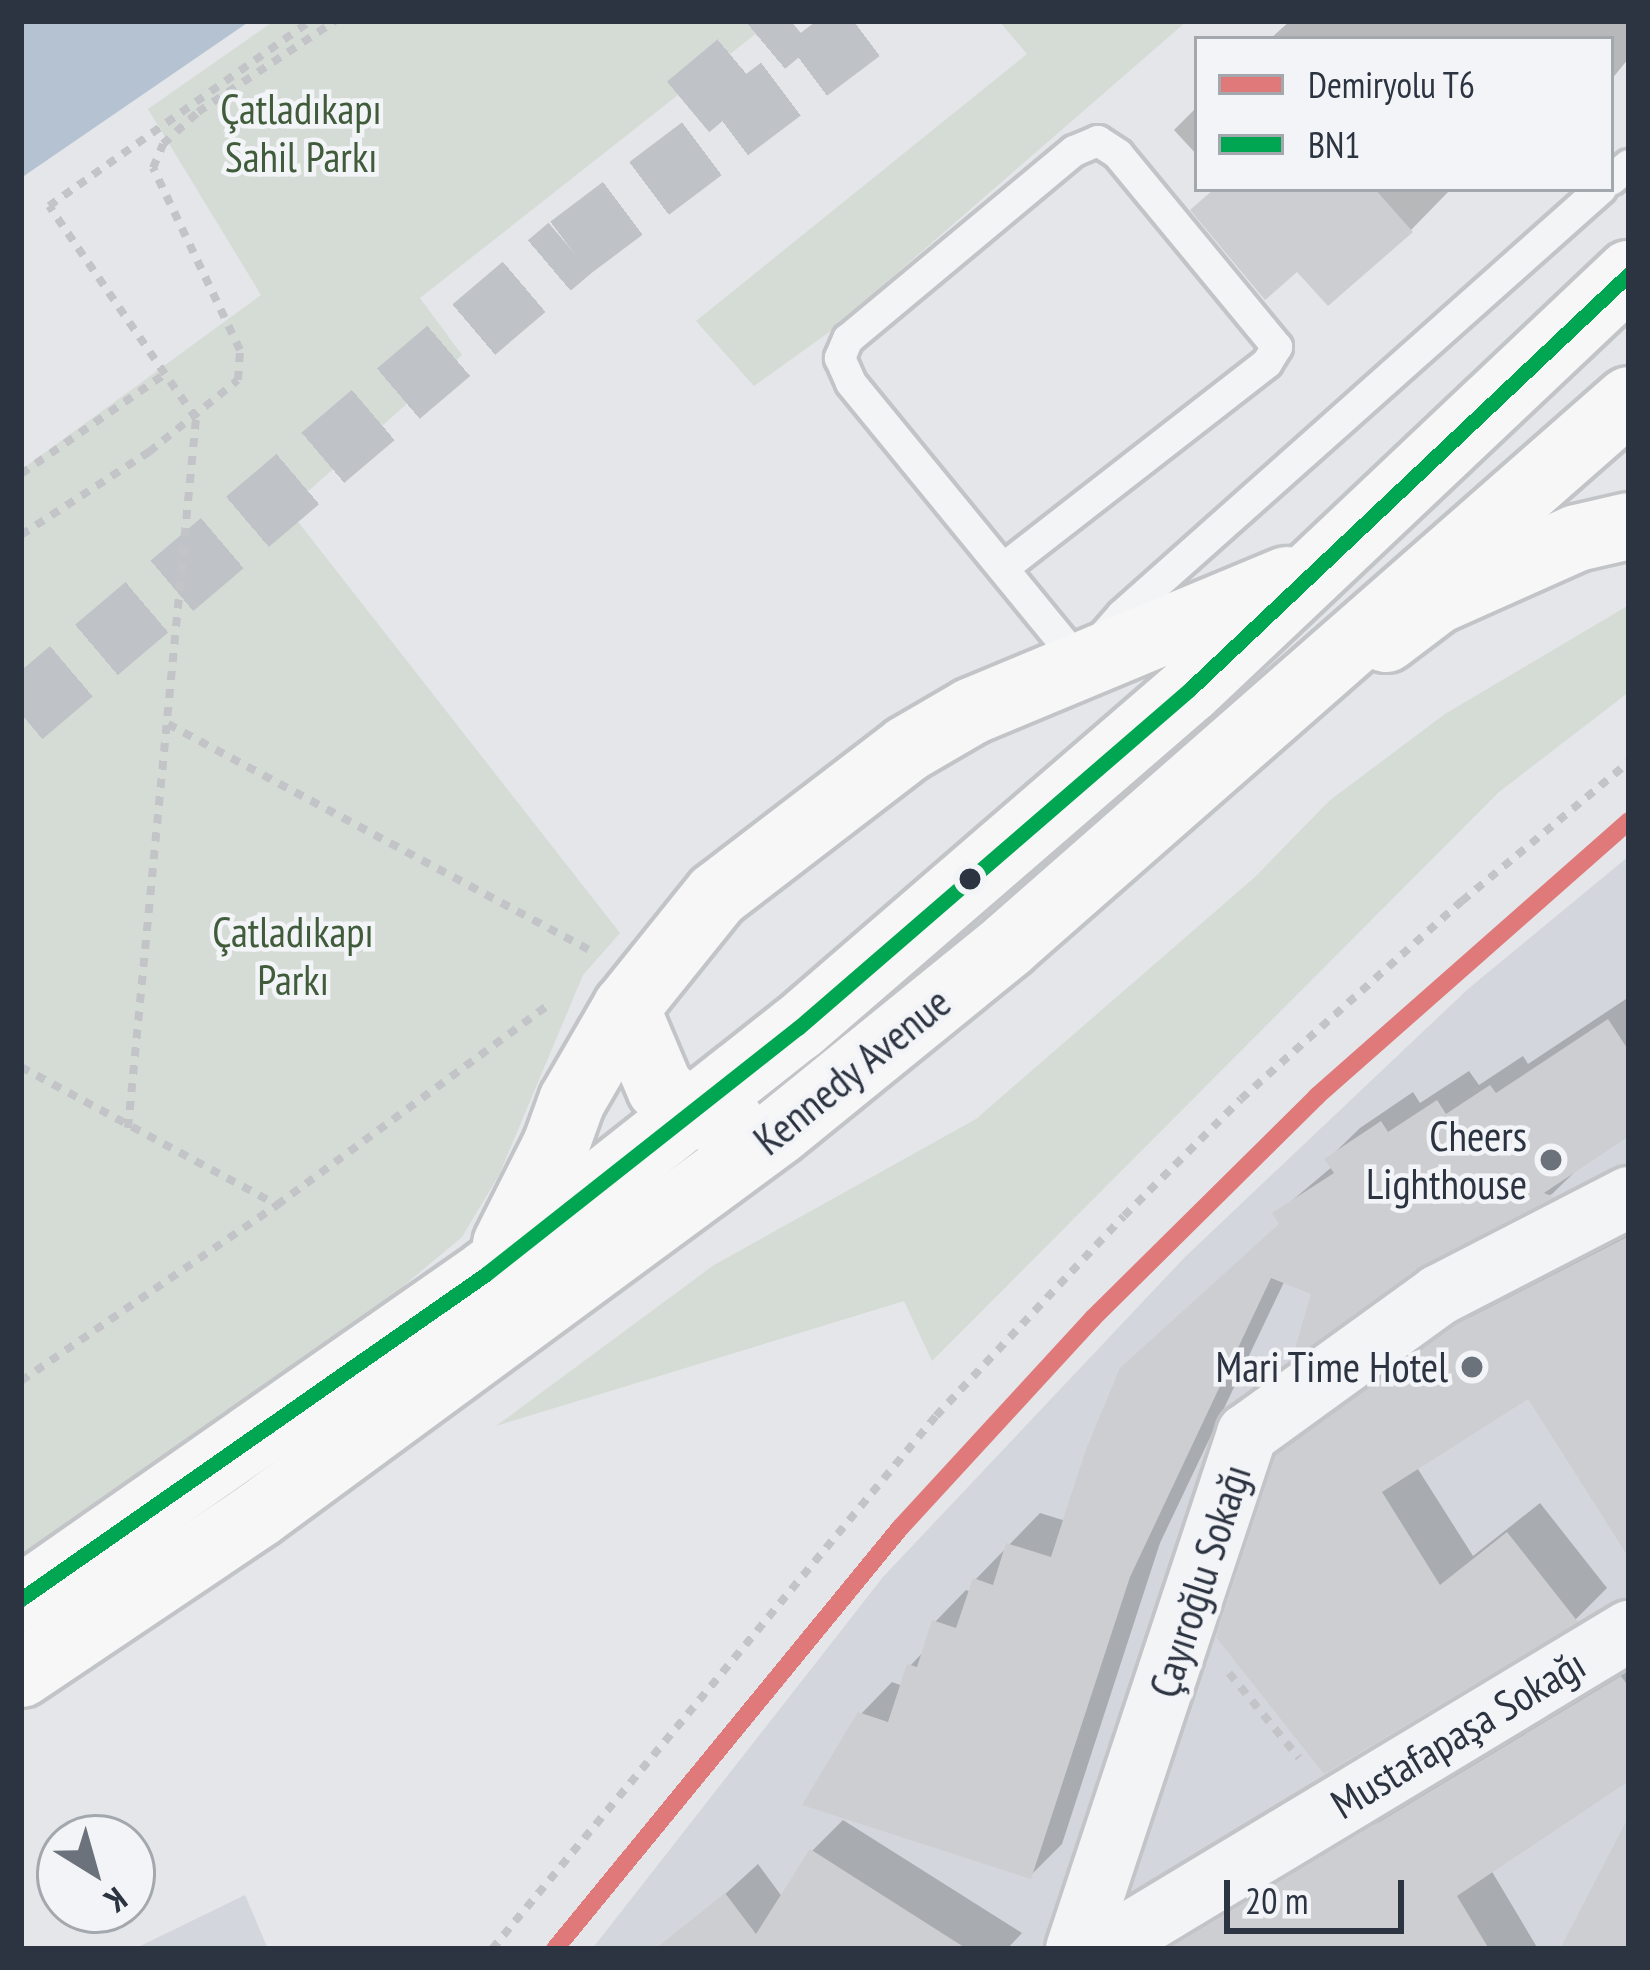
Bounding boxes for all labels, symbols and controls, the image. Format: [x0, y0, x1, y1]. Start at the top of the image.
legend [1194, 36, 1614, 192]
text: Demiryolu T6 [1308, 61, 1475, 108]
park label: Çatladıkapı Sahil Parkı [220, 84, 382, 182]
text: BN1 [1308, 121, 1361, 168]
unlabelled marker [959, 868, 981, 890]
park label: Çatladıkapı Parkı [212, 907, 374, 1006]
street label: Kennedy Avenue [743, 976, 961, 1166]
place label: Cheers Lighthouse [1366, 1111, 1527, 1210]
marker: Cheers Lighthouse [1538, 1147, 1564, 1173]
place label: Mari Time Hotel [1214, 1342, 1448, 1392]
marker: Mari Time Hotel [1459, 1354, 1485, 1380]
street label: Çayıroğlu Sokağı [1139, 1458, 1261, 1704]
street label: Mustafapaşa Sokağı [1322, 1639, 1594, 1829]
north arrow [36, 1814, 156, 1934]
scale bar [1230, 1856, 1410, 1930]
text: 20 m [1245, 1877, 1308, 1924]
text: K [96, 1878, 136, 1923]

